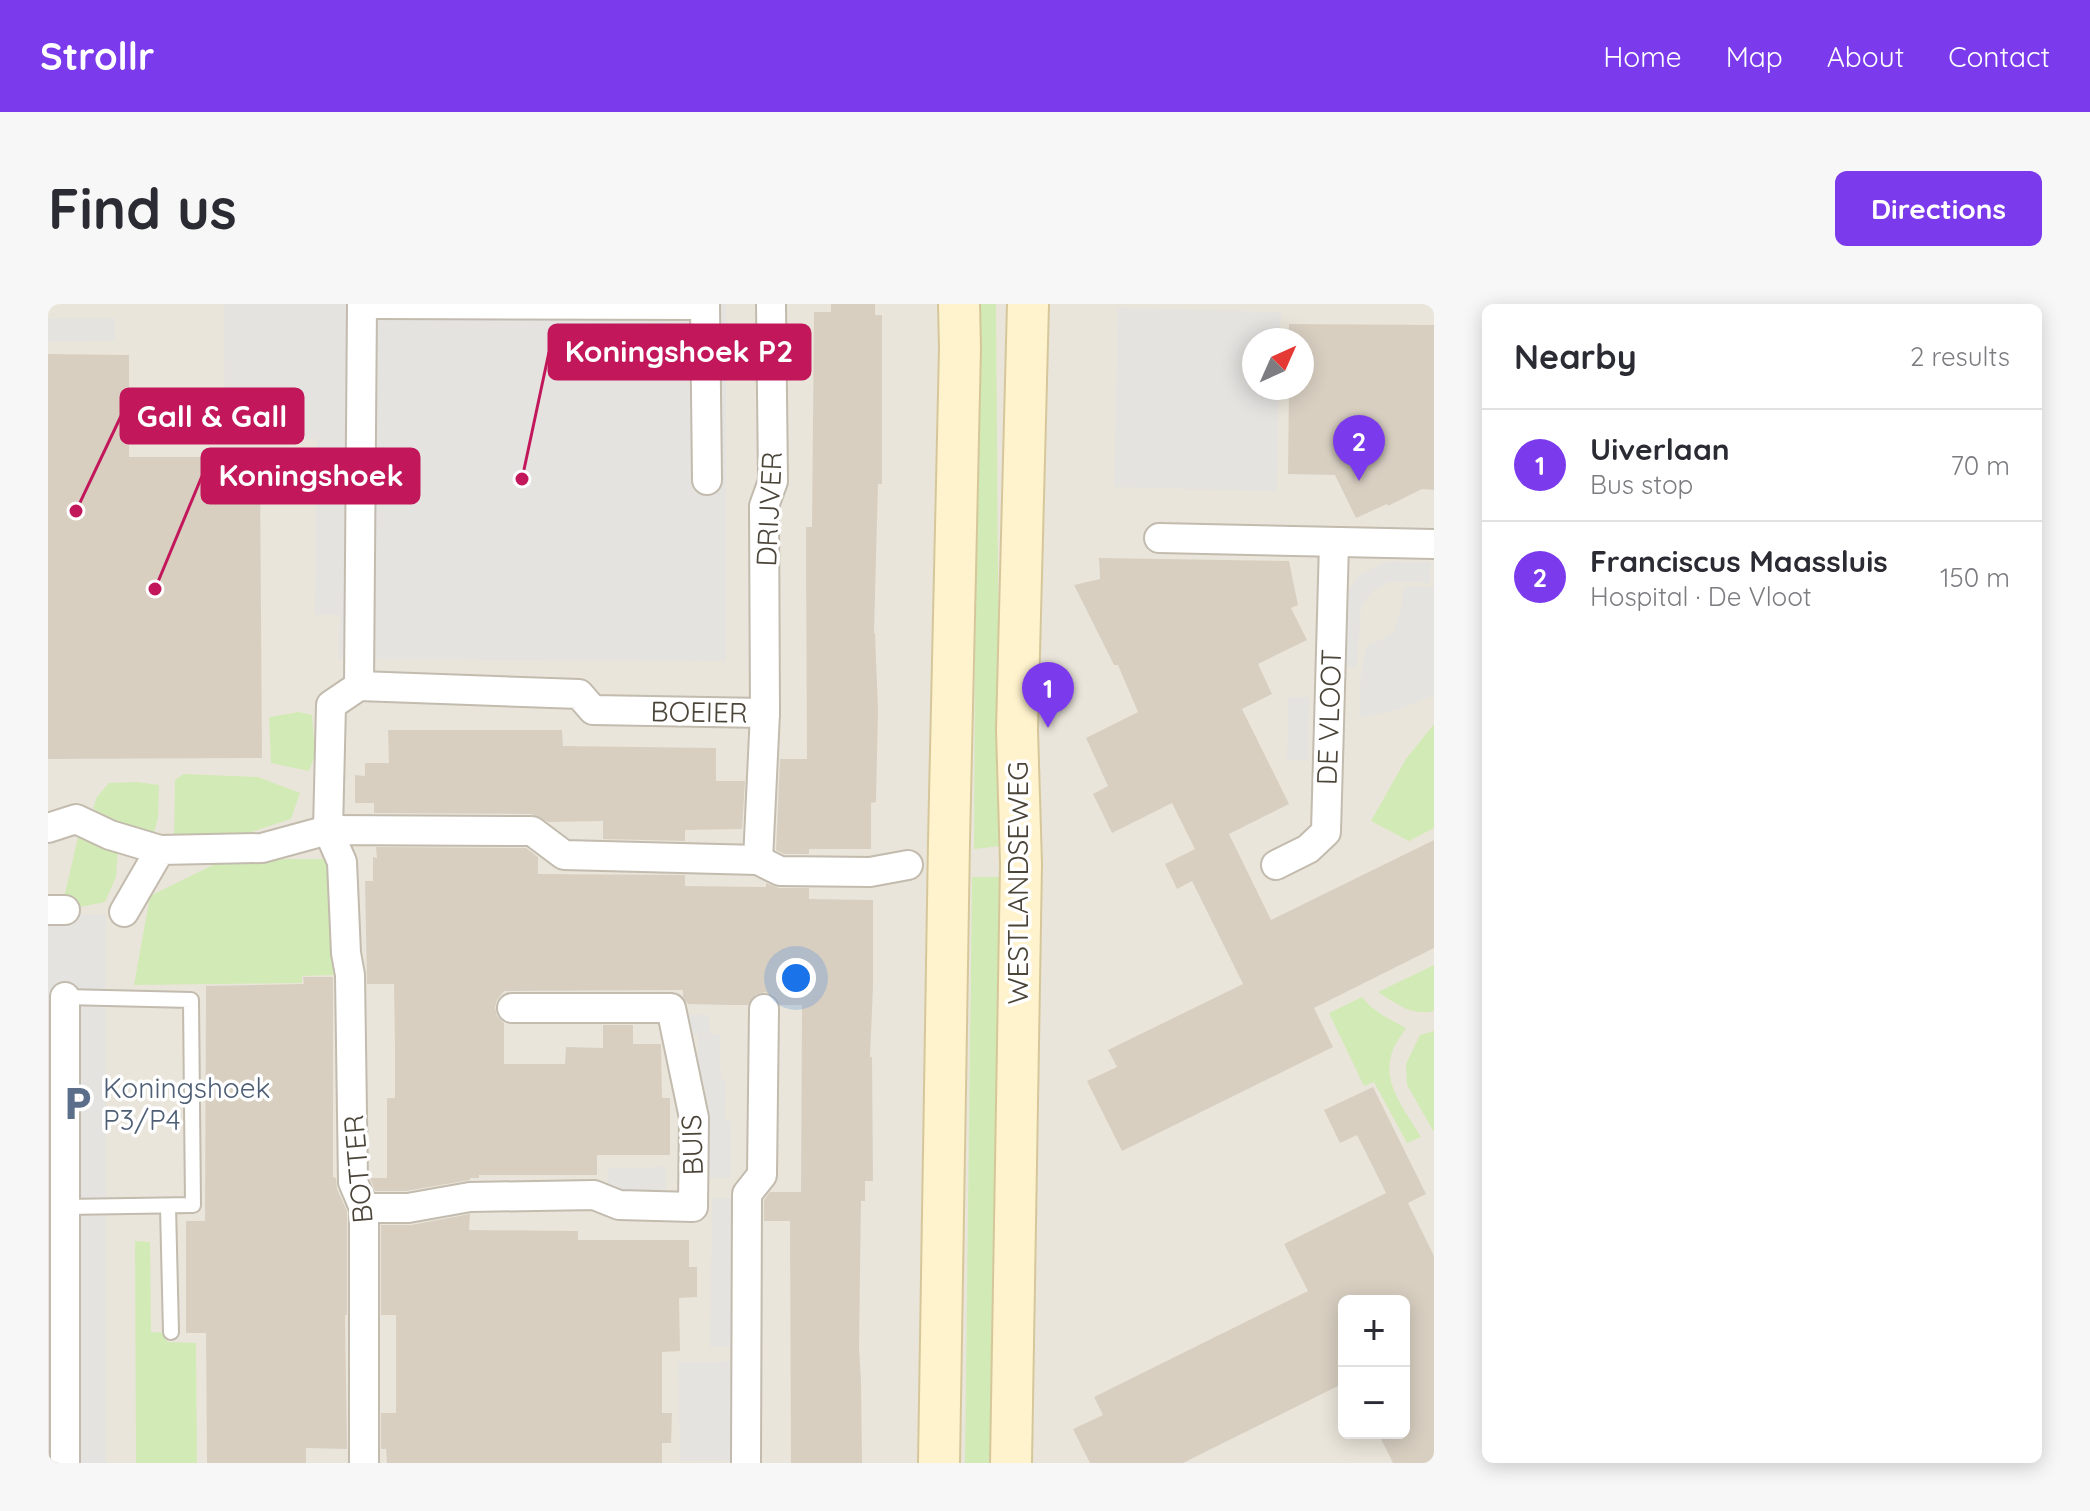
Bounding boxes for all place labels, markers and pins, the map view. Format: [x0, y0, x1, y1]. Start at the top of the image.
callout: Koningshoek P2 [549, 325, 810, 379]
callout: Gall & Gall [121, 389, 303, 443]
pin: 2 [1333, 415, 1385, 481]
callout: Koningshoek [202, 449, 419, 503]
pin: 1 [1022, 662, 1074, 728]
place label: Koningshoek P3/P4 [103, 1070, 271, 1137]
parking icon: Koningshoek P3/P4 [58, 1085, 96, 1123]

